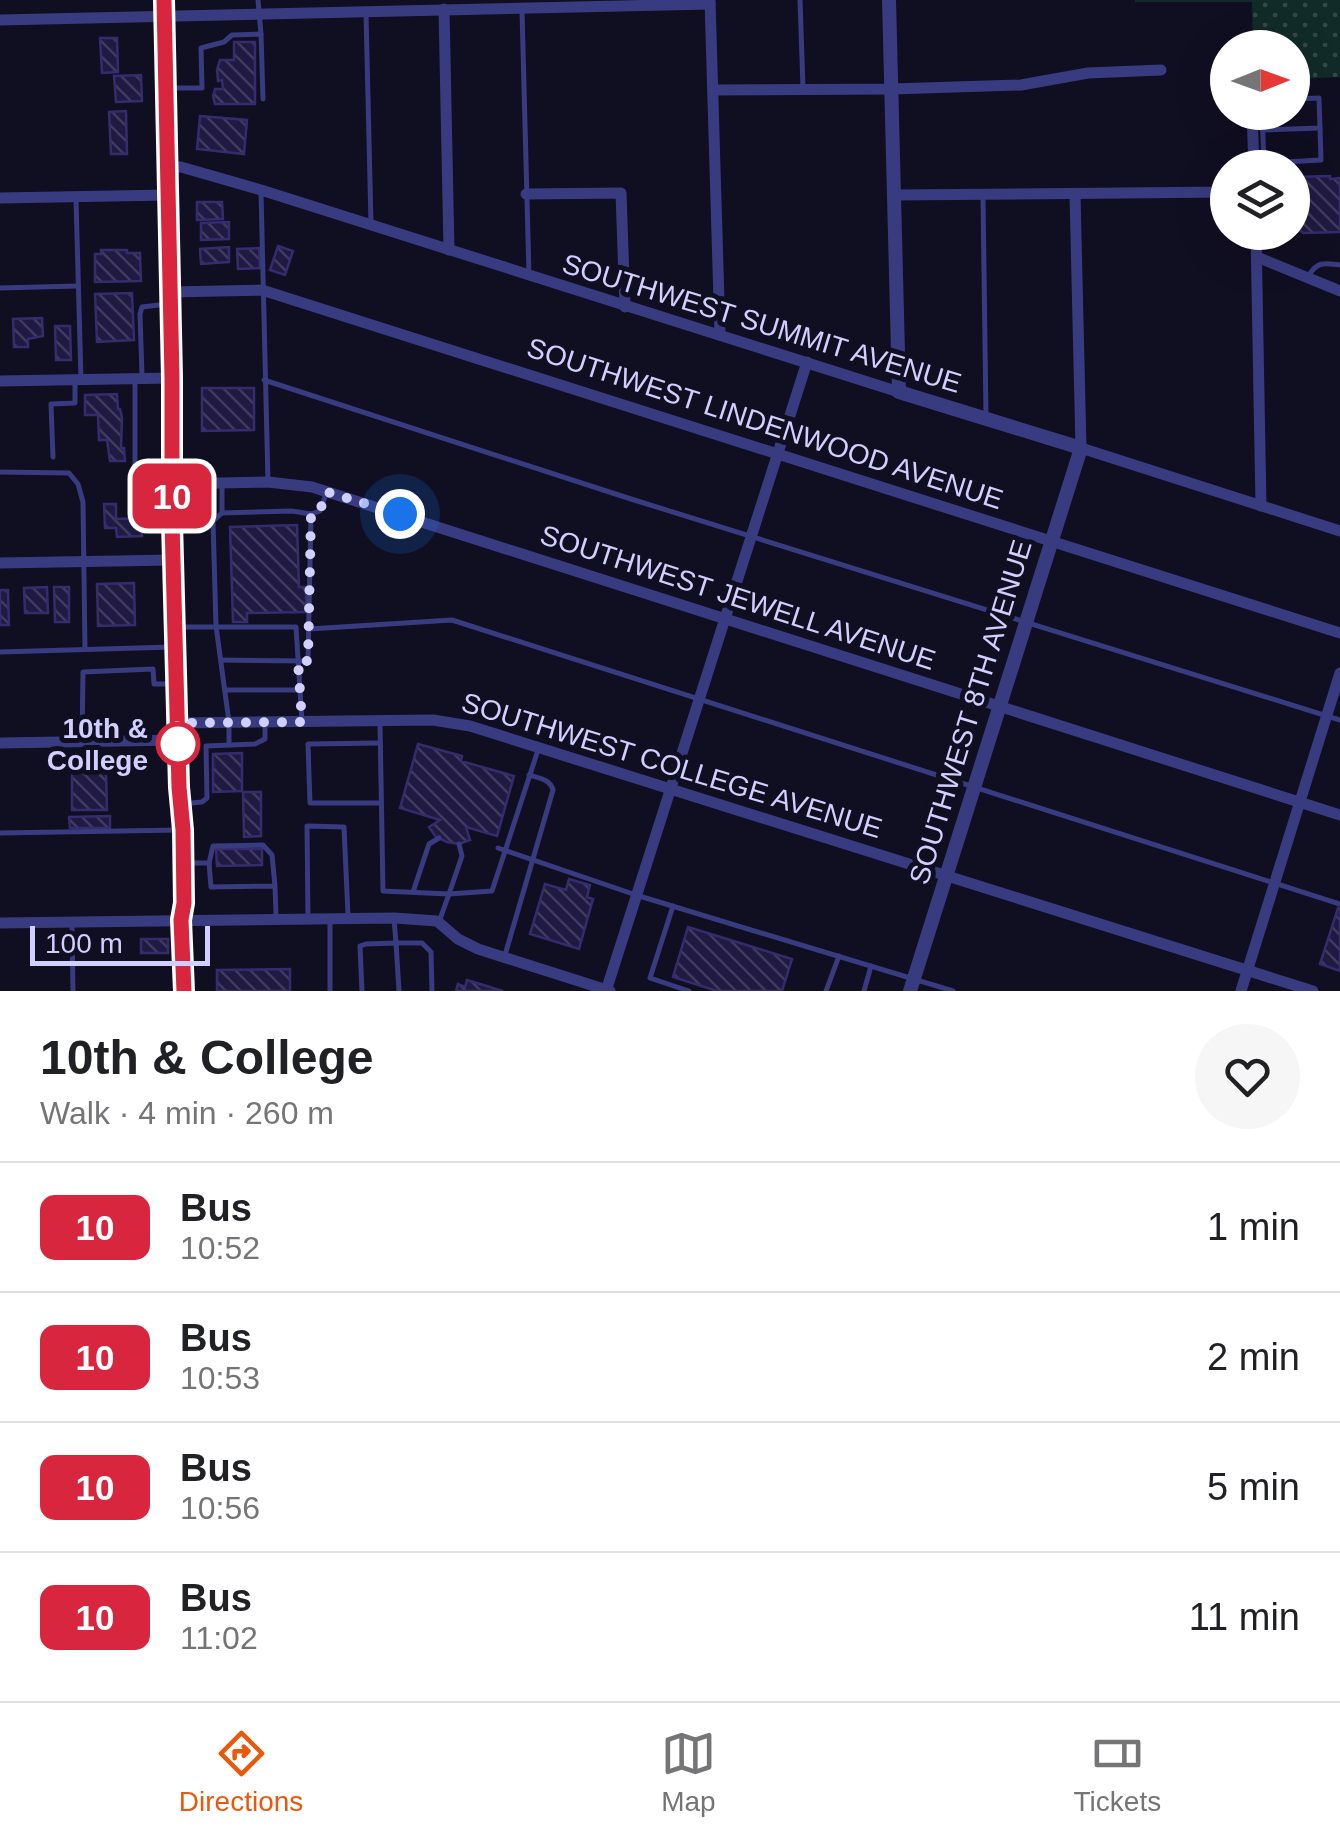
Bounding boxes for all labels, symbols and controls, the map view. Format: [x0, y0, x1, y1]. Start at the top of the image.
north arrow [1210, 30, 1310, 130]
map controls [1210, 30, 1310, 250]
button: layers [1210, 150, 1310, 250]
street label: SOUTHWEST SUMMIT AVENUE [559, 248, 965, 399]
street label: SOUTHWEST LINDENWOOD AVENUE [523, 332, 1007, 515]
line badge: 10 [127, 464, 217, 528]
text: 10 [153, 477, 191, 516]
your location [375, 489, 425, 539]
street label: SOUTHWEST JEWELL AVENUE [536, 519, 939, 676]
street label: SOUTHWEST 8TH AVENUE [903, 536, 1038, 888]
street label: SOUTHWEST COLLEGE AVENUE [458, 687, 886, 844]
place label: 10th & College [47, 713, 148, 776]
marker: 10th & College [157, 723, 199, 765]
scale bar [30, 921, 210, 966]
text: 100 m [45, 928, 123, 959]
button: heart [1195, 1024, 1300, 1129]
text: 10th & College [40, 1031, 373, 1084]
text: Walk · 4 min · 260 m [40, 1095, 334, 1131]
text: Bus [180, 1187, 252, 1229]
text: 1 min [1207, 1206, 1300, 1248]
text: 10 [76, 1208, 114, 1247]
text: 10:52 [180, 1230, 260, 1266]
text: Bus [180, 1317, 252, 1359]
text: 2 min [1207, 1336, 1300, 1378]
text: 10 [76, 1338, 114, 1377]
text: 10:53 [180, 1360, 260, 1396]
text: Bus [180, 1447, 252, 1489]
text: 5 min [1207, 1466, 1300, 1508]
text: 10 [76, 1468, 114, 1507]
text: 10:56 [180, 1490, 260, 1526]
text: Bus [180, 1577, 252, 1619]
text: 11 min [1189, 1596, 1300, 1638]
text: 10 [76, 1598, 114, 1637]
text: 11:02 [180, 1620, 258, 1656]
tab: Directions [179, 1726, 303, 1818]
tab: Map [661, 1726, 716, 1818]
tab: Tickets [1074, 1726, 1161, 1818]

